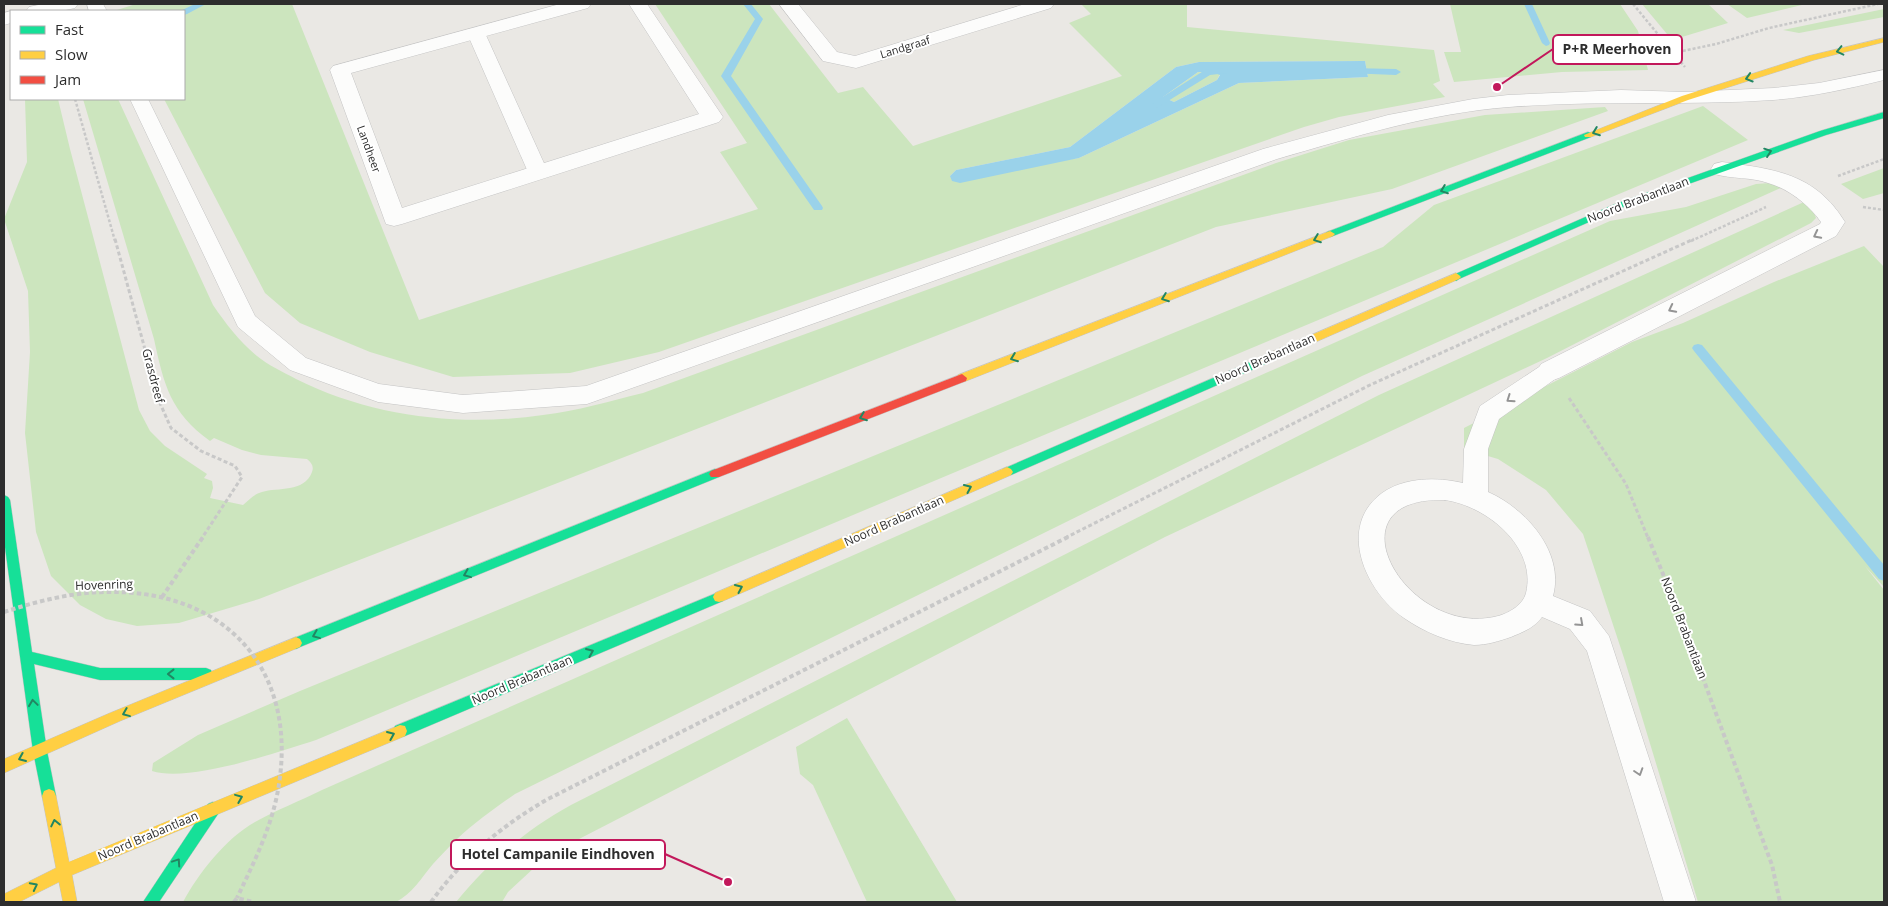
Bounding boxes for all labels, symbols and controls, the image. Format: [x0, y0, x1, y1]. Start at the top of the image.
legend [10, 10, 185, 100]
text: Fast [55, 19, 84, 39]
street label: Landgraaf [878, 31, 933, 61]
callout: P+R Meerhoven [1553, 35, 1682, 64]
text: P+R Meerhoven [1562, 39, 1672, 58]
text: Slow [55, 44, 88, 64]
one-way arrow [1835, 45, 1844, 56]
text: Jam [53, 69, 81, 89]
one-way arrow [1745, 72, 1754, 82]
street label: Landheer [354, 123, 385, 175]
one-way arrow [1592, 126, 1601, 136]
one-way arrow [1763, 148, 1771, 158]
street label: Noord Brabantlaan [1585, 172, 1691, 227]
one-way arrow [1440, 184, 1449, 194]
one-way arrow [1813, 229, 1822, 239]
one-way arrow [1313, 233, 1322, 243]
one-way arrow [1162, 293, 1170, 303]
one-way arrow [1668, 303, 1677, 313]
street label: Noord Brabantlaan [1212, 329, 1317, 388]
street label: Grasdreef [138, 347, 169, 406]
one-way arrow [1010, 351, 1019, 362]
one-way arrow [1506, 393, 1516, 402]
one-way arrow [859, 411, 868, 421]
one-way arrow [963, 484, 972, 495]
street label: Noord Brabantlaan [841, 491, 946, 550]
one-way arrow [463, 568, 471, 578]
street label: Hovenring [75, 575, 134, 594]
street label: Noord Brabantlaan [1657, 575, 1712, 681]
one-way arrow [734, 583, 743, 594]
one-way arrow [1575, 618, 1584, 627]
one-way arrow [312, 629, 321, 639]
one-way arrow [585, 647, 594, 658]
street label: Noord Brabantlaan [469, 651, 575, 708]
one-way arrow [167, 669, 174, 679]
one-way arrow [28, 698, 39, 706]
one-way arrow [122, 706, 131, 717]
one-way arrow [386, 730, 395, 741]
one-way arrow [18, 752, 27, 763]
one-way arrow [1634, 768, 1644, 776]
one-way arrow [234, 794, 243, 804]
street label: Noord Brabantlaan [95, 807, 201, 864]
one-way arrow [50, 819, 61, 828]
callout: Hotel Campanile Eindhoven [451, 840, 665, 869]
text: Hotel Campanile Eindhoven [461, 844, 655, 863]
one-way arrow [171, 858, 180, 867]
one-way arrow [29, 882, 38, 892]

